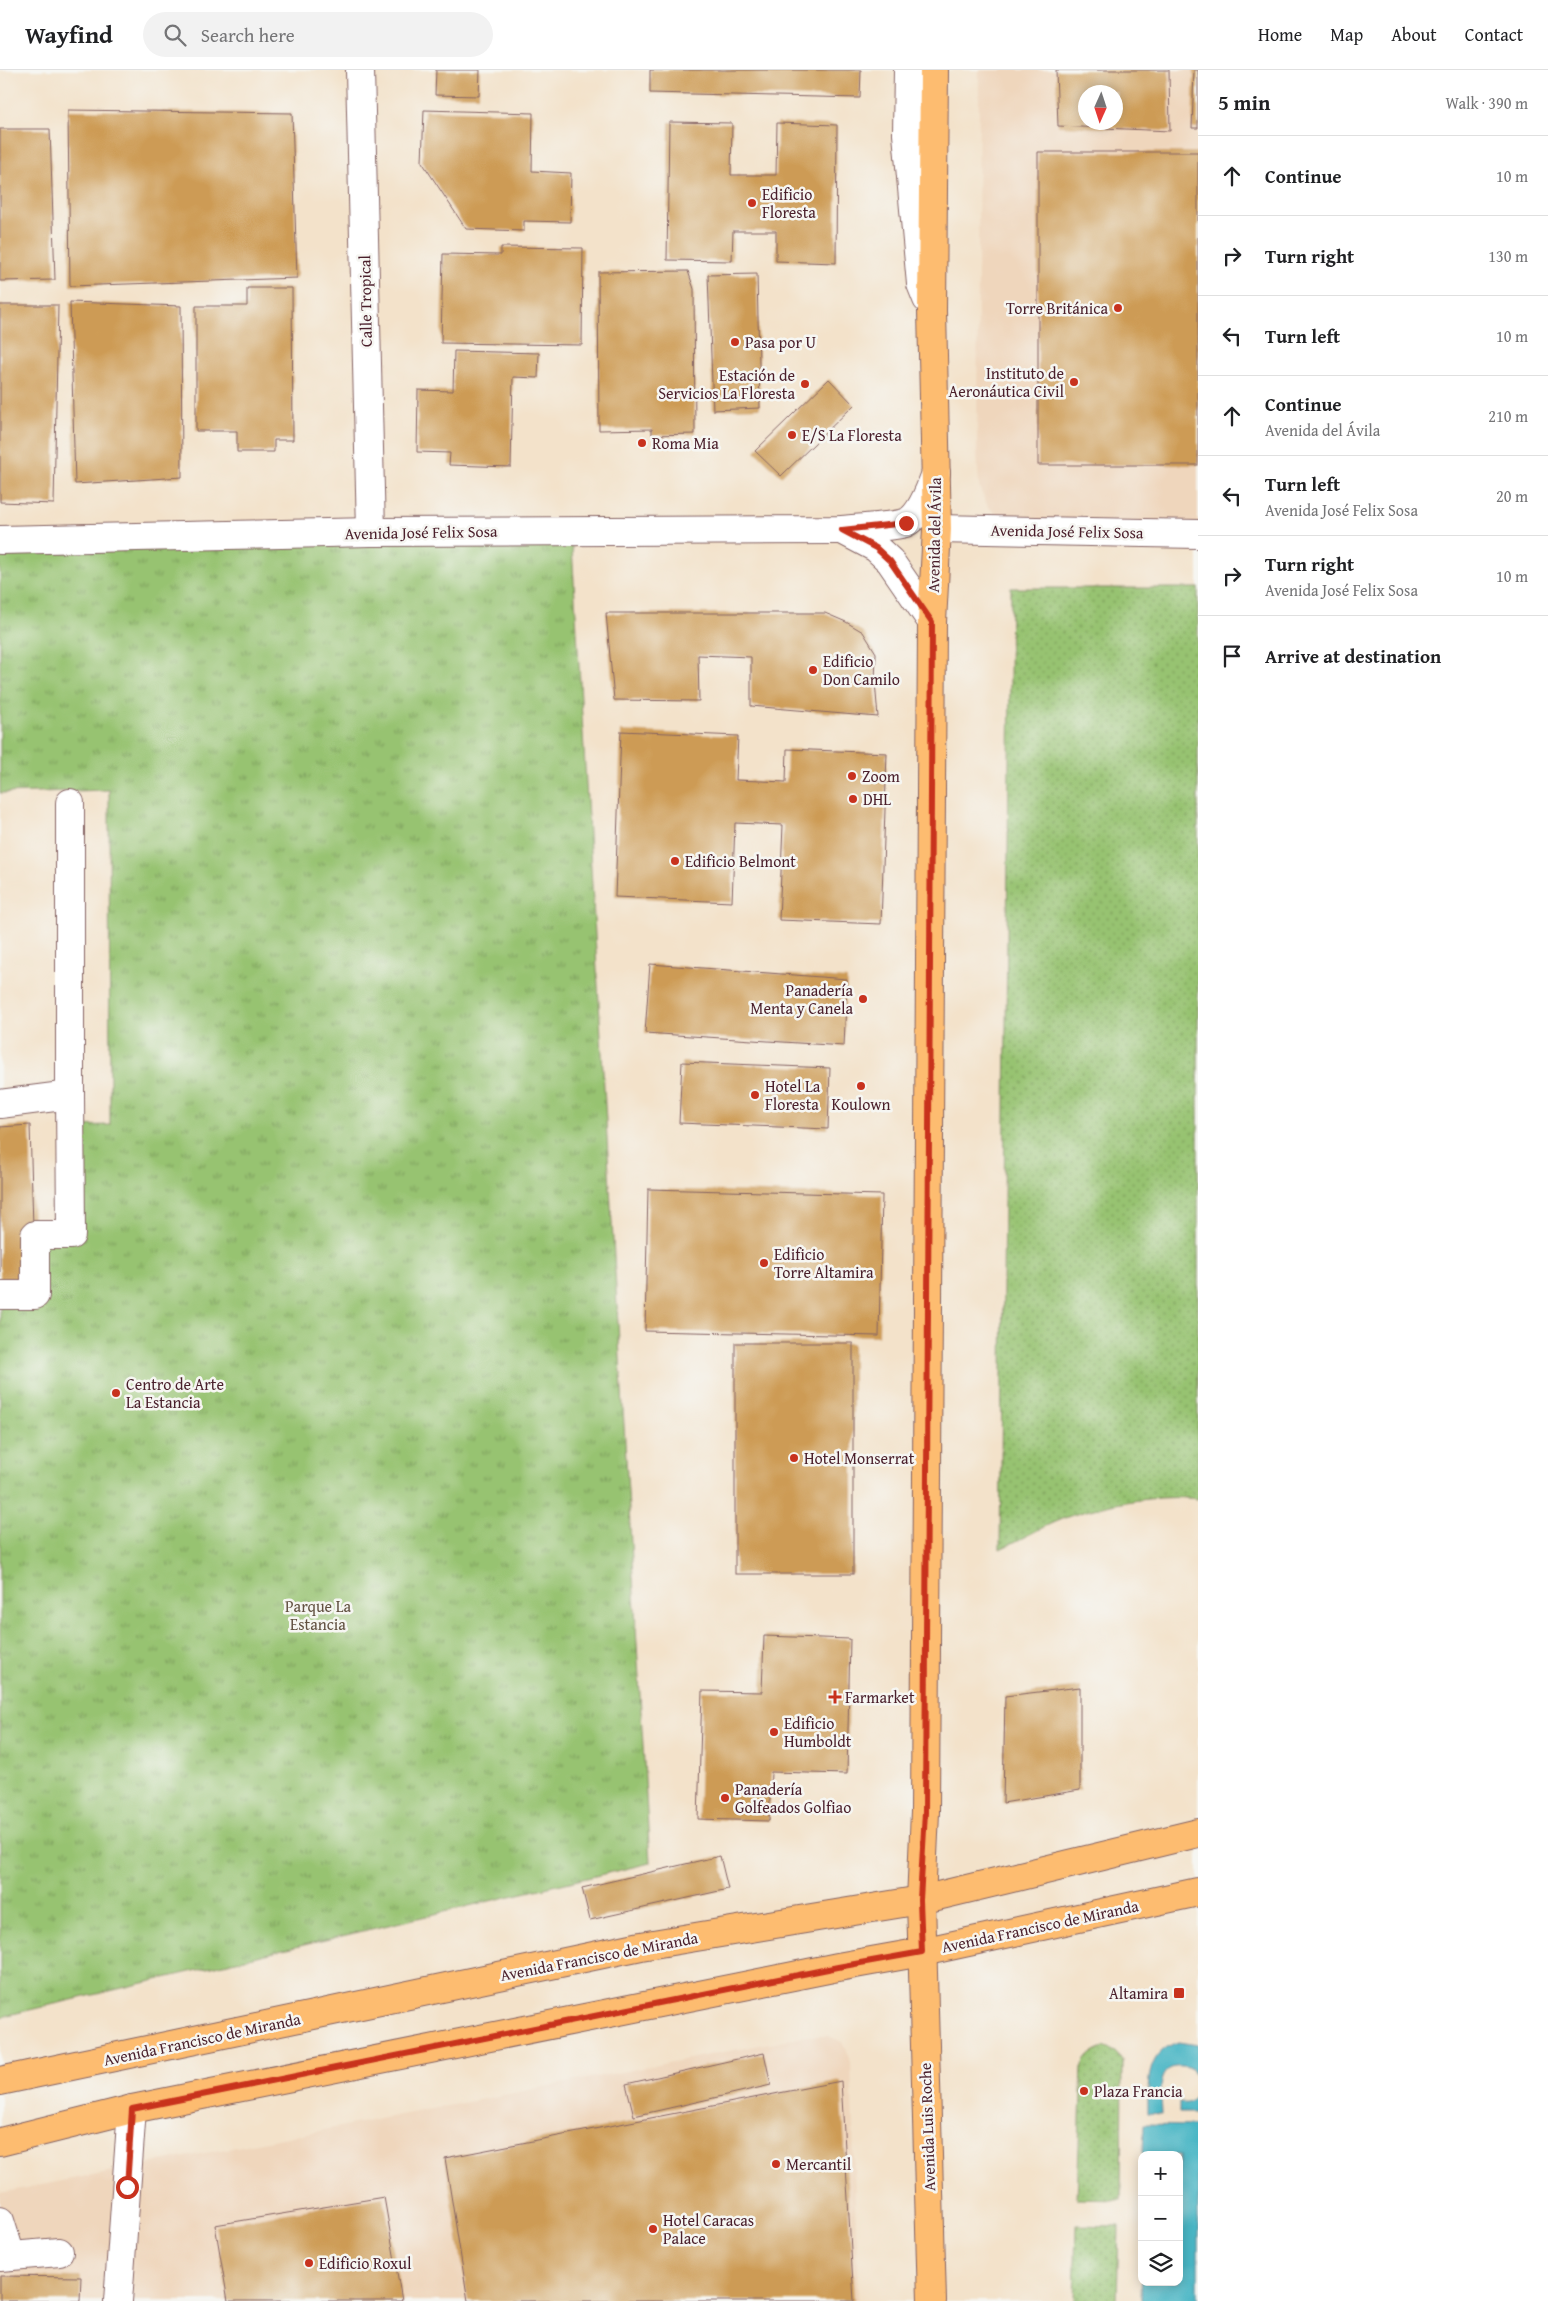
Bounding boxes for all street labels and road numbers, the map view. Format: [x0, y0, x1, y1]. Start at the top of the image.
street label: Calle Tropical [352, 254, 378, 347]
street label: Avenida del Ávila [921, 477, 947, 593]
street label: Avenida José Felix Sosa [990, 518, 1144, 544]
street label: Avenida José Felix Sosa [344, 519, 498, 545]
street label: Avenida Francisco de Miranda [939, 1893, 1141, 1959]
street label: Avenida Francisco de Miranda [498, 1925, 700, 1987]
street label: Avenida Francisco de Miranda [101, 2006, 303, 2072]
street label: Avenida Luis Roche [913, 2062, 941, 2192]

